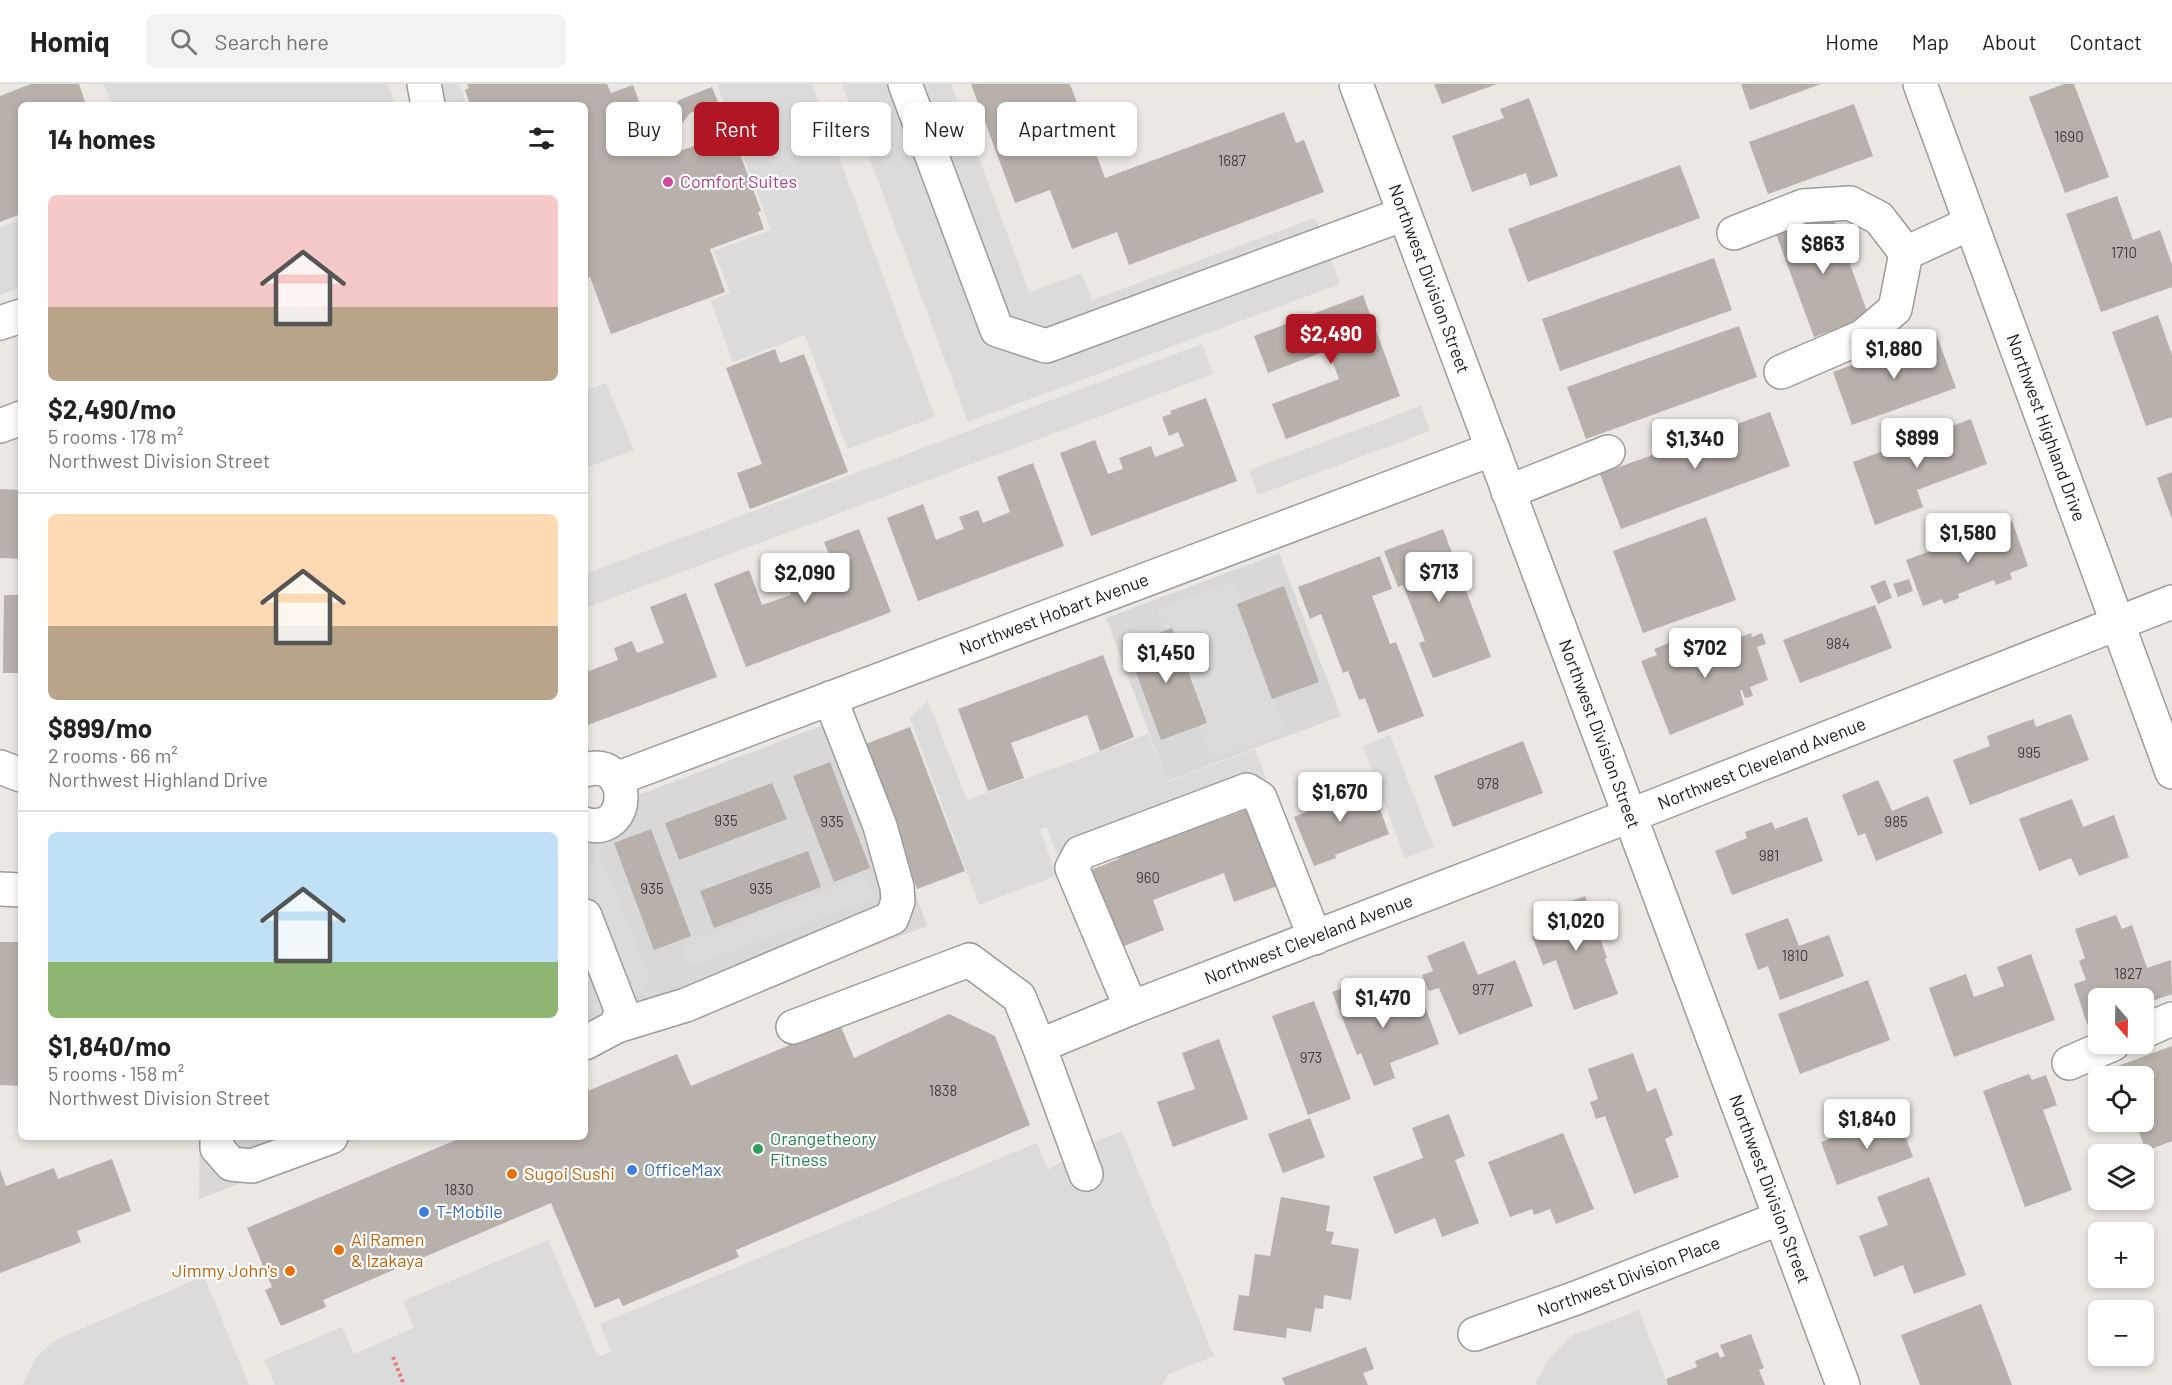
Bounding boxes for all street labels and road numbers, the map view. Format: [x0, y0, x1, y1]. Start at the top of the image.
street label: Northwest Division Street [1384, 181, 1475, 376]
street label: Northwest Highland Drive [2002, 331, 2091, 524]
street label: Northwest Hobart Avenue [956, 568, 1151, 659]
street label: Northwest Division Street [1555, 636, 1646, 831]
street label: Northwest Cleveland Avenue [1654, 712, 1869, 814]
street label: Northwest Cleveland Avenue [1201, 888, 1416, 989]
street label: Northwest Division Street [1725, 1091, 1816, 1286]
street label: Northwest Division Place [1534, 1231, 1723, 1321]

